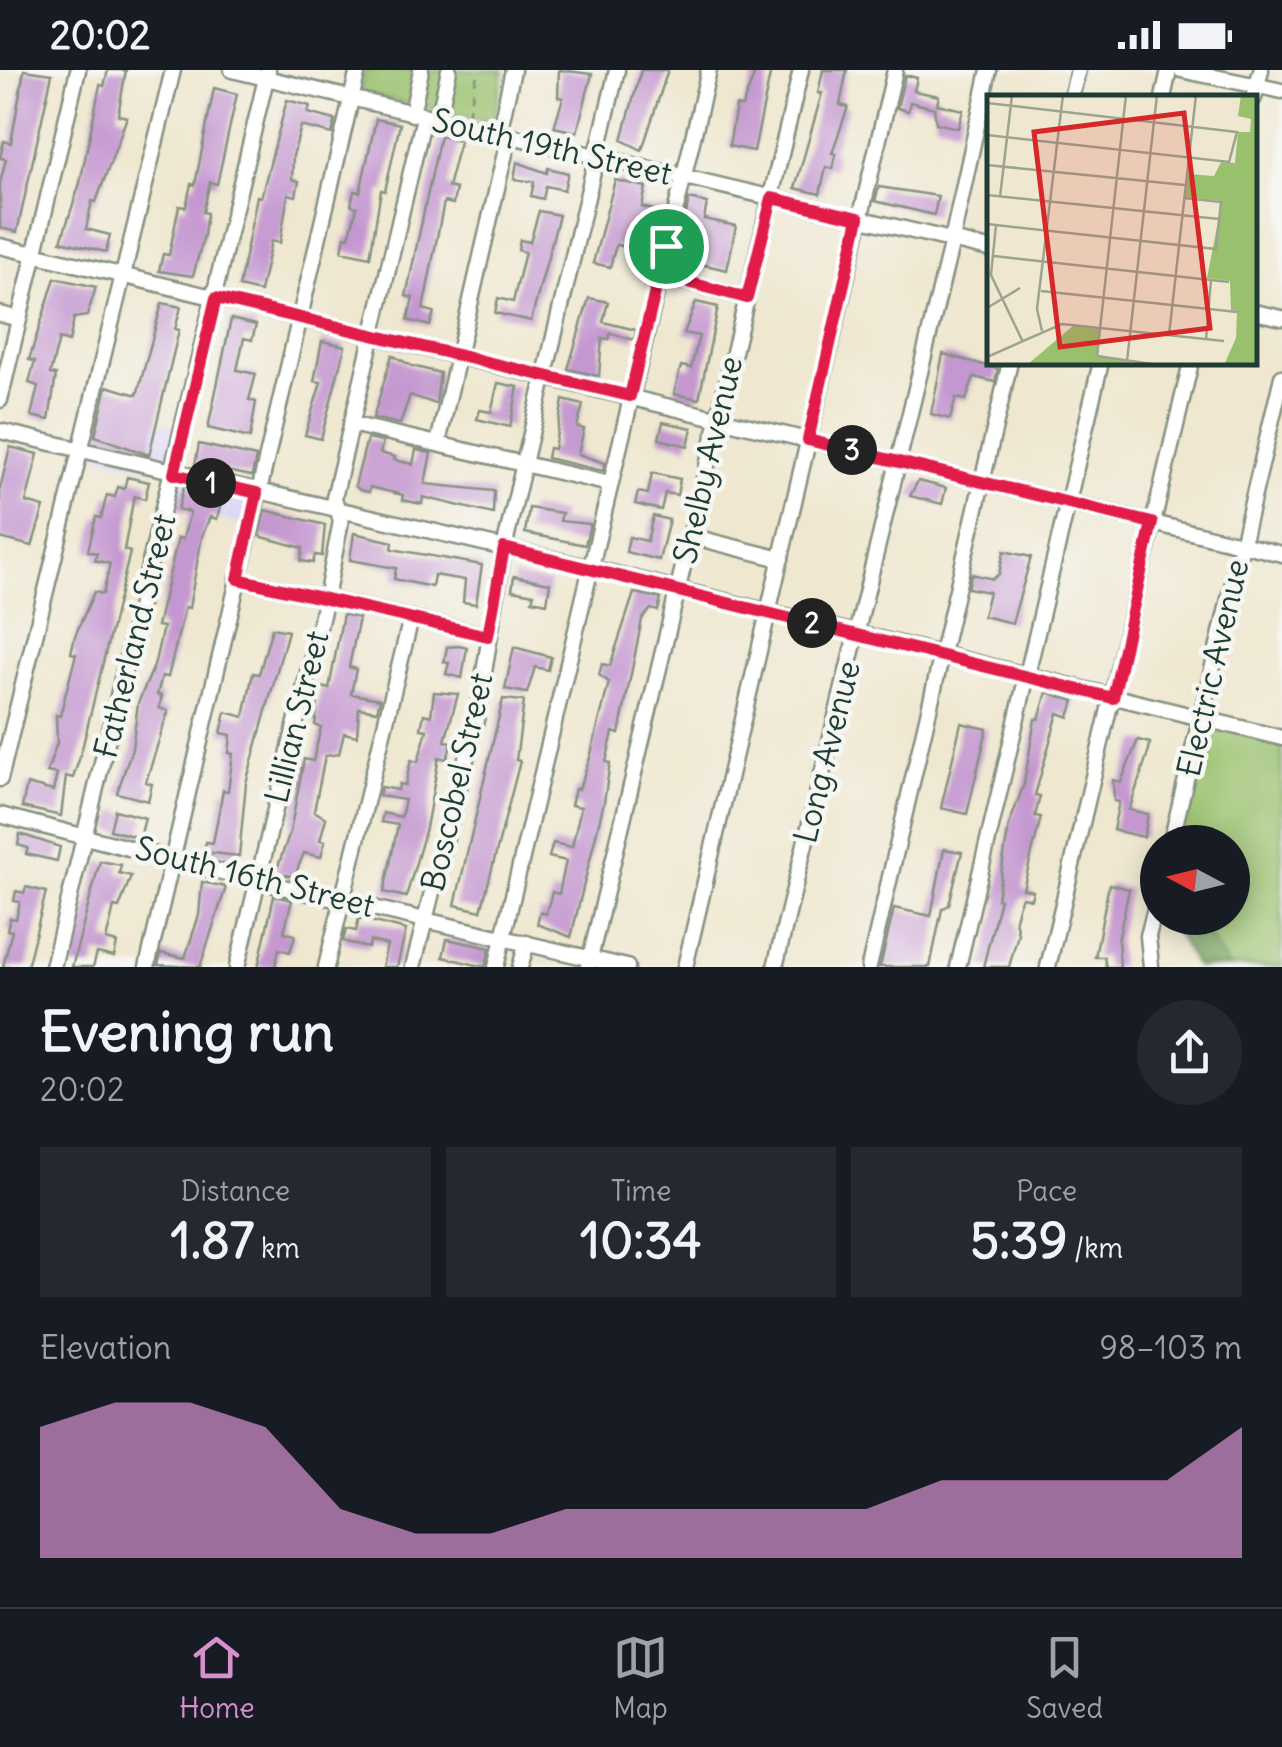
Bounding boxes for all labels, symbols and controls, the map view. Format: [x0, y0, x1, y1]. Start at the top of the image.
text: 20:02 [50, 12, 150, 59]
inset map [987, 95, 1257, 365]
street label: South 19th Street [428, 99, 676, 194]
pin [624, 204, 709, 289]
icon: arrive [639, 219, 694, 274]
street label: Shelby Avenue [664, 352, 751, 567]
pin: 3 [827, 425, 877, 475]
text: 3 [844, 432, 860, 468]
pin: 1 [186, 458, 236, 508]
text: 1 [205, 465, 217, 501]
street label: Fatherland Street [84, 509, 185, 762]
street label: Electric Avenue [1168, 555, 1257, 781]
pin: 2 [787, 598, 837, 648]
text: 2 [804, 605, 820, 641]
street label: Lillian Street [255, 626, 338, 807]
street label: Long Avenue [784, 657, 869, 847]
street label: Boscobel Street [412, 669, 502, 895]
north arrow [1140, 825, 1250, 935]
map controls [1140, 825, 1250, 935]
street label: South 16th Street [131, 827, 379, 926]
text: Evening run [40, 997, 334, 1066]
button: share [1137, 1000, 1242, 1105]
text: 20:02 [40, 1069, 124, 1110]
text: Distance [181, 1173, 290, 1209]
text: Time [611, 1173, 671, 1209]
text: Pace [1016, 1173, 1077, 1209]
text: 1.87 [171, 1209, 254, 1272]
text: 10:34 [580, 1209, 702, 1272]
text: 5:39 [970, 1209, 1067, 1272]
text: km [254, 1230, 300, 1266]
text: /km [1067, 1230, 1123, 1266]
text: Elevation [40, 1327, 171, 1368]
text: 98–103 m [1099, 1327, 1242, 1368]
tab: Home [179, 1630, 255, 1726]
tab: Map [613, 1630, 668, 1726]
tab: Saved [1026, 1630, 1103, 1726]

